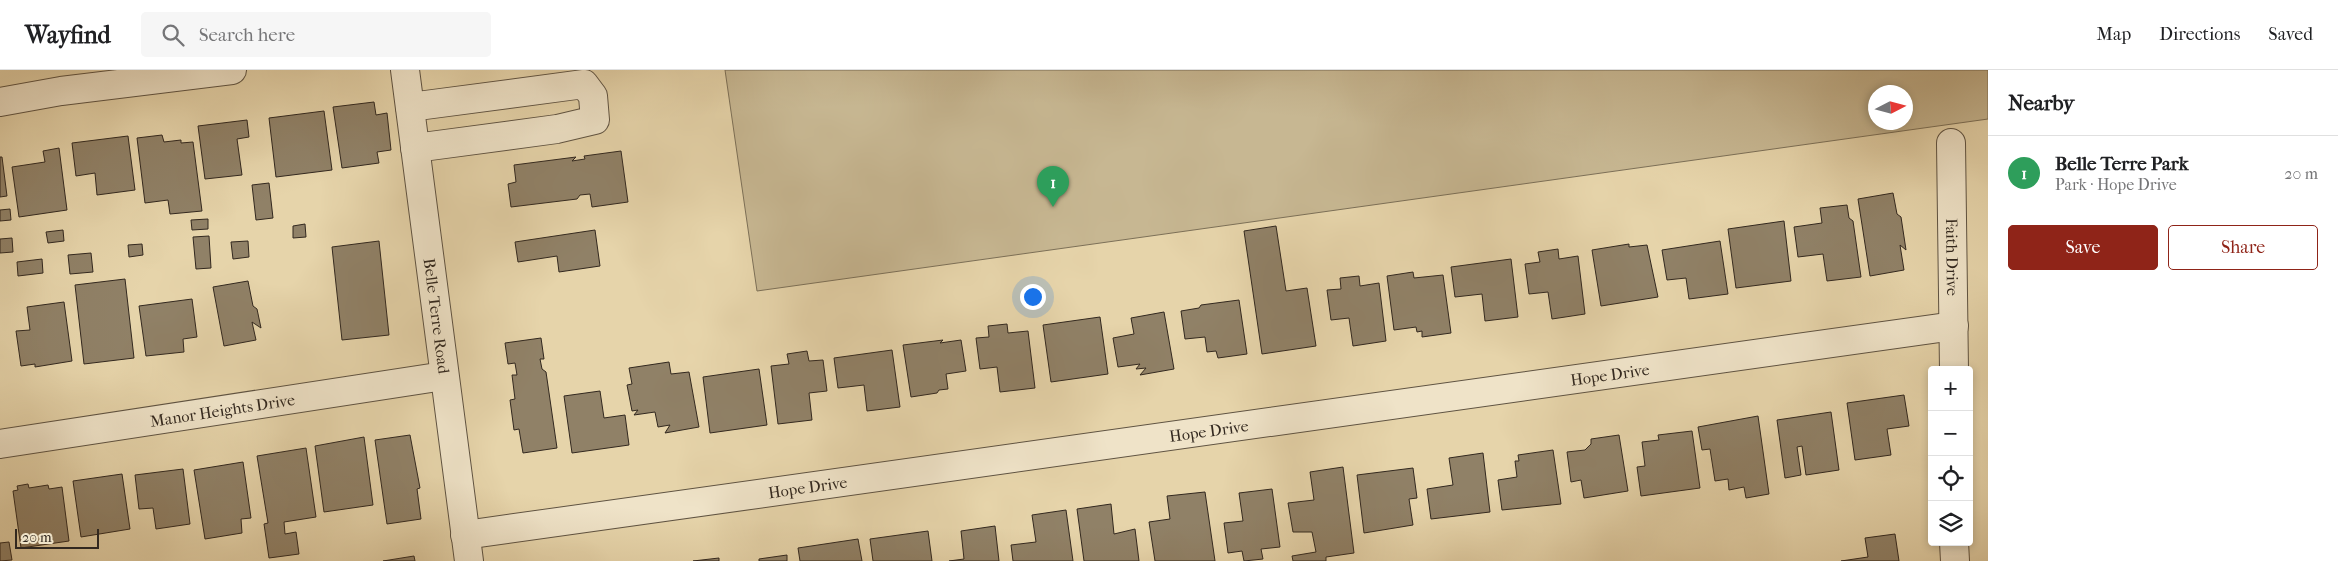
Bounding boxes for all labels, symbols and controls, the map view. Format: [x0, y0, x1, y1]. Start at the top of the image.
search box [141, 12, 491, 57]
text: Wayfind [25, 21, 111, 49]
icon: search [159, 21, 187, 49]
text: Search here [199, 24, 295, 46]
text: Map [2097, 24, 2131, 45]
text: Directions [2159, 24, 2240, 45]
text: Saved [2268, 24, 2313, 45]
north arrow [1868, 85, 1913, 130]
text: Nearby [2008, 91, 2074, 115]
text: Belle Terre Park [2055, 153, 2188, 175]
text: 1 [2021, 164, 2027, 183]
text: 20 m [2284, 164, 2318, 183]
pin: 1 [1037, 166, 1069, 207]
text: Park · Hope Drive [2055, 175, 2177, 194]
street label: Faith Drive [1942, 218, 1962, 296]
button: Save [2008, 225, 2158, 270]
button: Share [2168, 225, 2318, 270]
street label: Belle Terre Road [420, 257, 454, 375]
your location [1020, 284, 1046, 310]
street label: Hope Drive [1569, 360, 1651, 390]
map controls [1928, 366, 1973, 546]
button: + [1928, 366, 1973, 411]
street label: Manor Heights Drive [149, 390, 296, 431]
button: − [1928, 411, 1973, 456]
street label: Hope Drive [1168, 416, 1250, 446]
button: locate [1928, 456, 1973, 501]
street label: Hope Drive [767, 472, 849, 502]
button: layers [1928, 501, 1973, 546]
scale bar [15, 526, 99, 549]
text: 20 m [22, 529, 52, 546]

